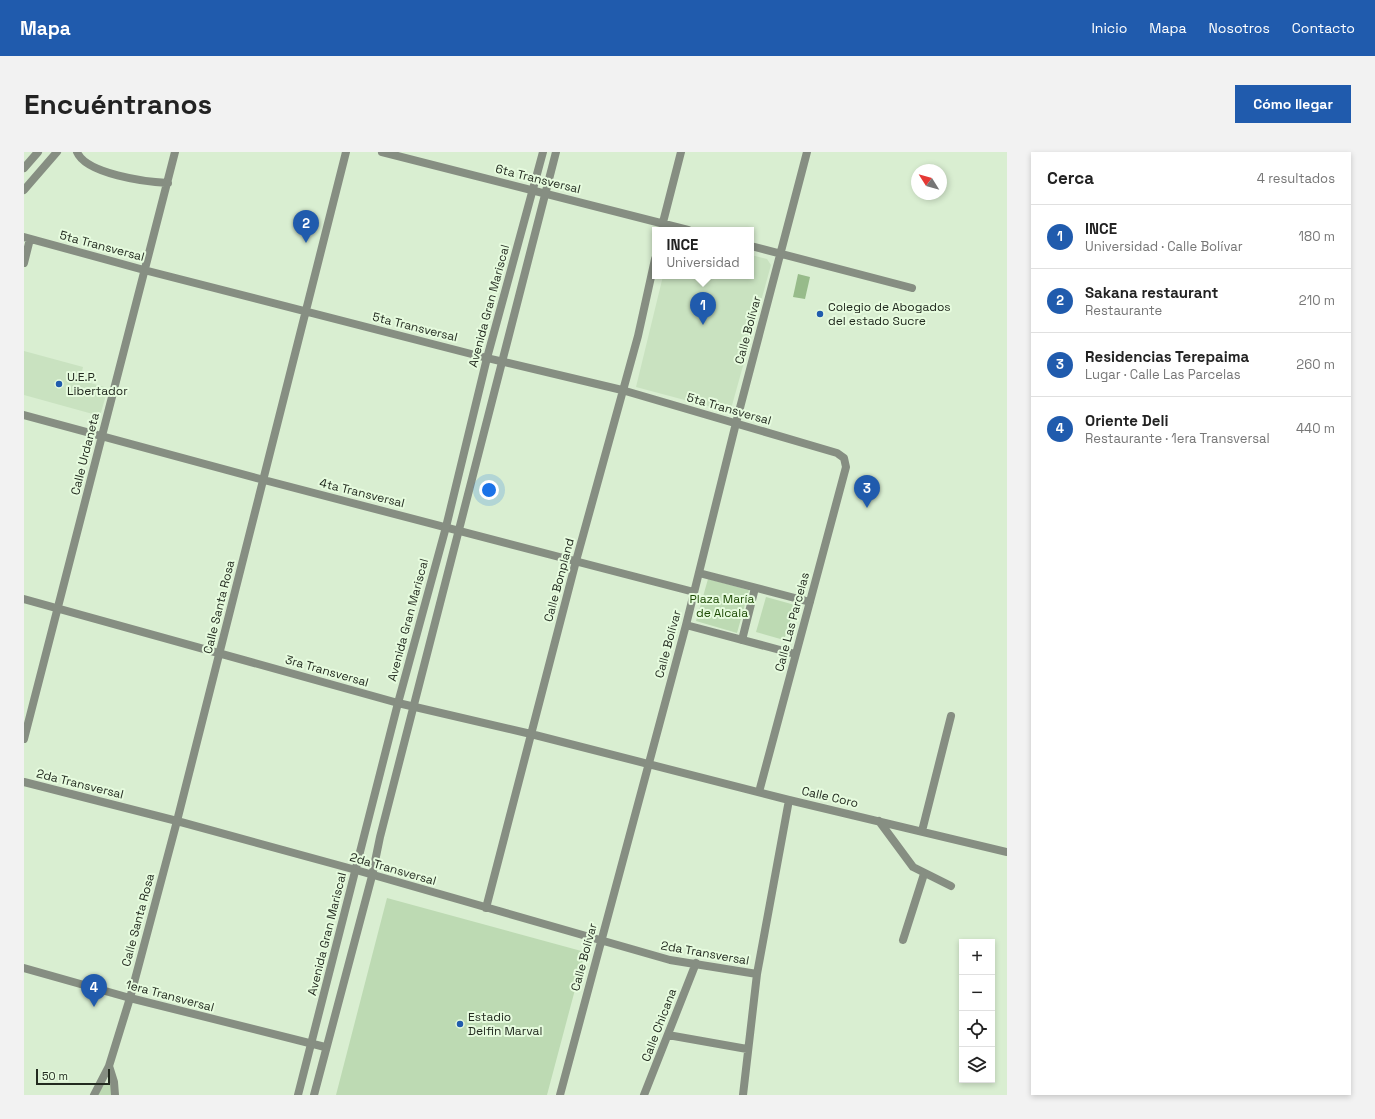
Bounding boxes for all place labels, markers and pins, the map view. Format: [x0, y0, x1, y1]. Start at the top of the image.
pin: 2 [293, 210, 319, 243]
pin: 1 [690, 292, 716, 325]
place label: Colegio de Abogados del estado Sucre [828, 299, 951, 329]
marker: Colegio de Abogados del estado Sucre [815, 309, 825, 319]
place label: U.E.P. Libertador [67, 369, 128, 399]
marker: U.E.P. Libertador [54, 379, 64, 389]
pin: 3 [854, 475, 880, 508]
pin: 4 [81, 974, 107, 1007]
place label: Estadio Delfin Marval [468, 1009, 542, 1039]
marker: Estadio Delfin Marval [455, 1019, 465, 1029]

